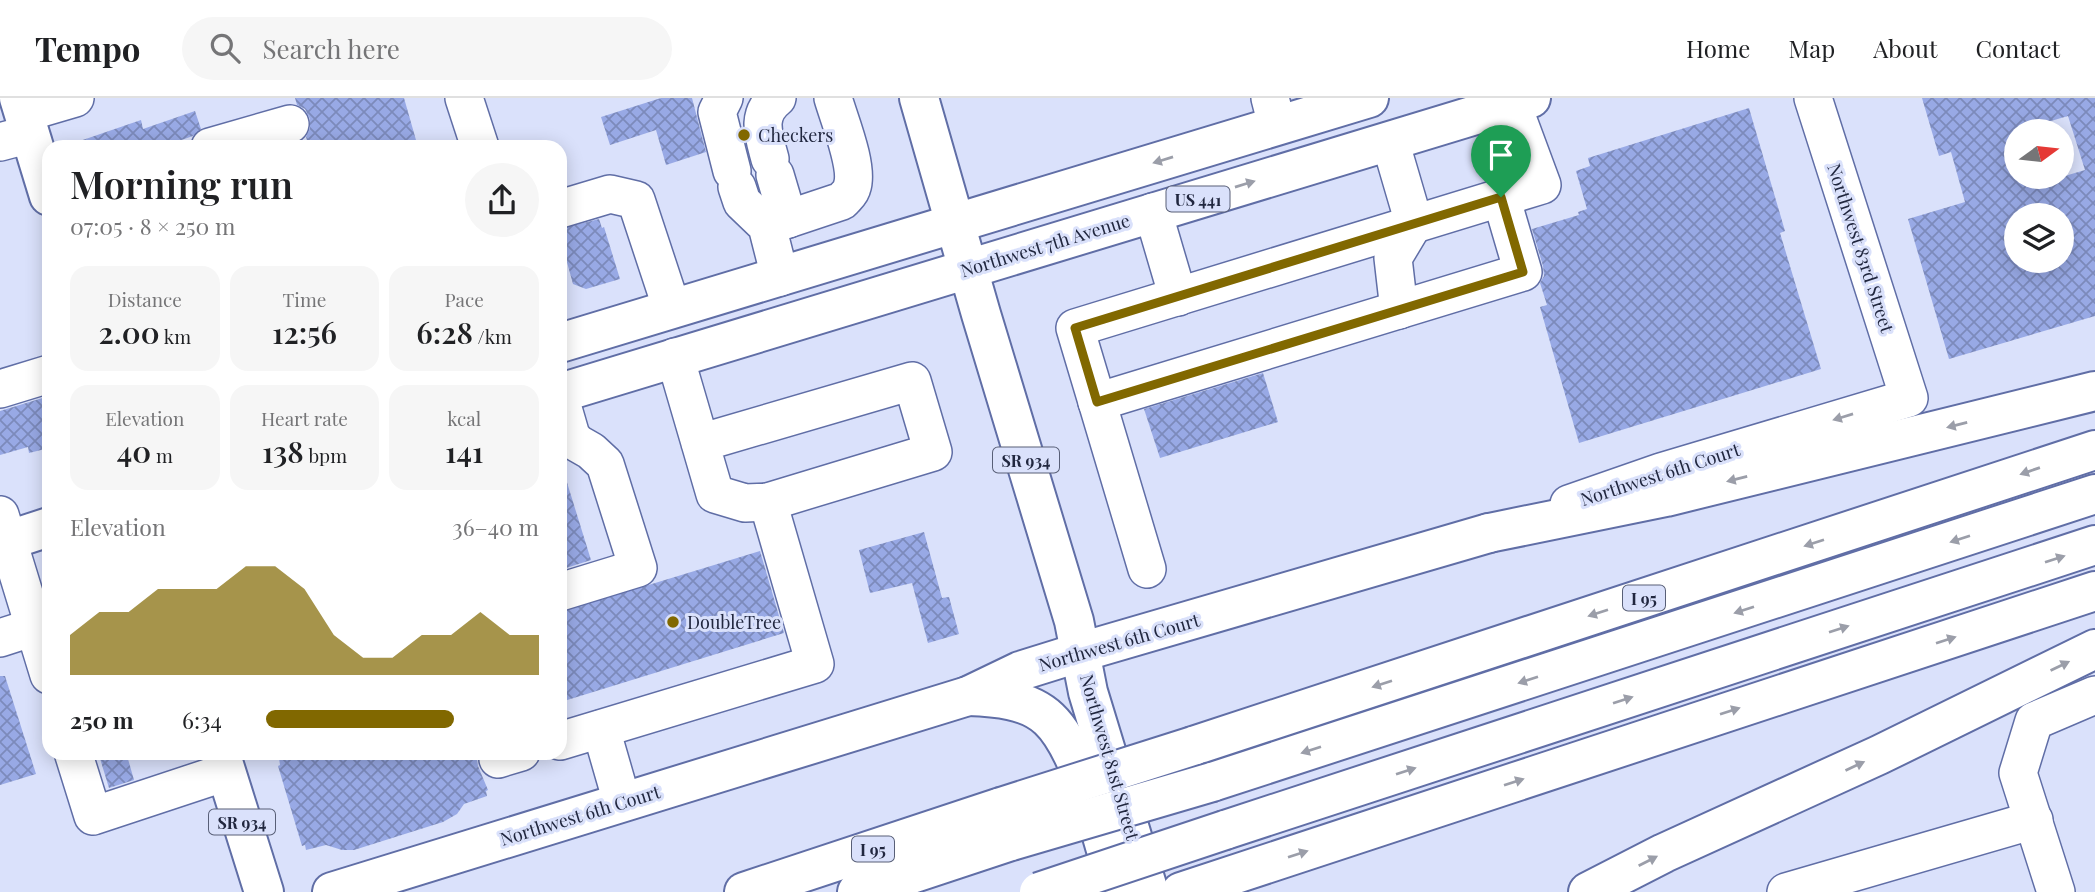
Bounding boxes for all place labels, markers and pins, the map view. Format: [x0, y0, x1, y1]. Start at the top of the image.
place label: Checkers [758, 123, 833, 147]
pin [1471, 125, 1531, 197]
marker: Checkers [736, 127, 752, 143]
place label: DoubleTree [687, 610, 781, 634]
marker: DoubleTree [665, 614, 681, 630]

